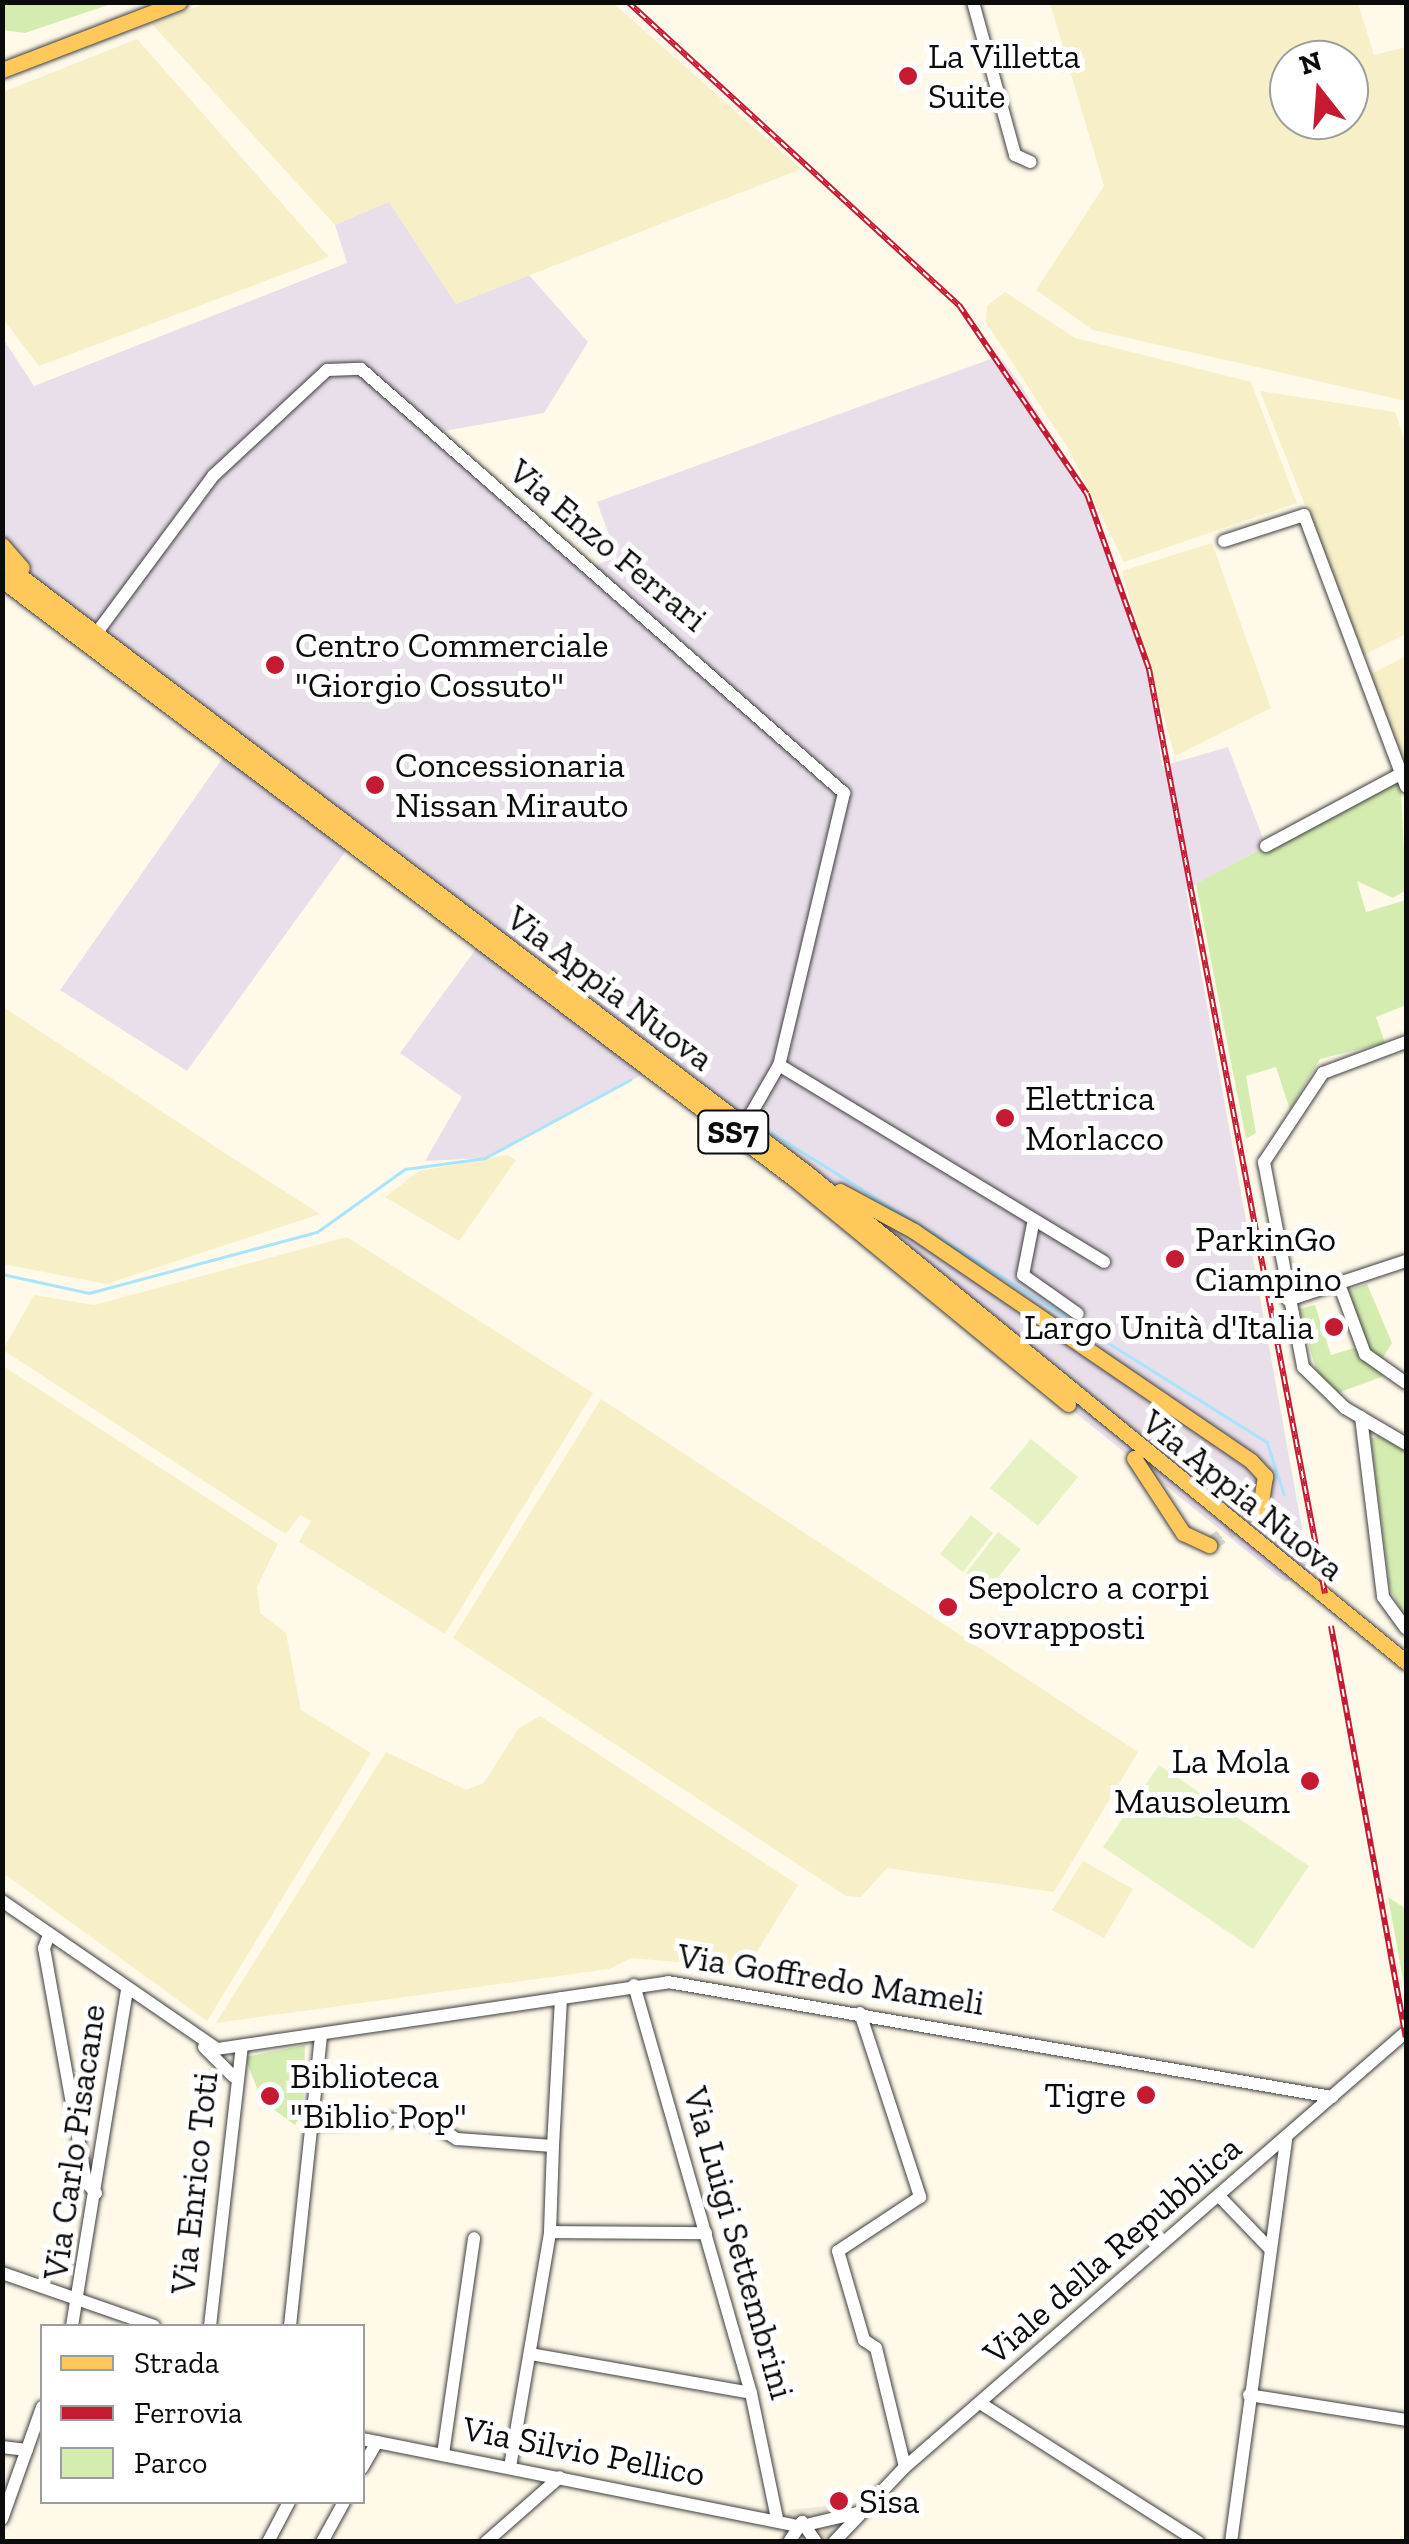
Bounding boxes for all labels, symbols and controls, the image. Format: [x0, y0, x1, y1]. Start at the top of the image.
place label: La Villetta Suite [928, 35, 1082, 117]
north arrow [1269, 40, 1369, 140]
text: N [1296, 44, 1326, 82]
marker: La Villetta Suite [897, 65, 919, 87]
street label: Via Enzo Ferrari [500, 450, 716, 640]
place label: Centro Commerciale "Giorgio Cossuto" [295, 624, 608, 706]
marker: Centro Commerciale "Giorgio Cossuto" [264, 654, 286, 676]
place label: Concessionaria Nissan Mirauto [395, 744, 628, 826]
marker: Concessionaria Nissan Mirauto [364, 774, 386, 796]
street label: Via Appia Nuova [498, 896, 722, 1080]
place label: Elettrica Morlacco [1025, 1077, 1164, 1159]
road number: SS7 [696, 1105, 770, 1159]
marker: Elettrica Morlacco [994, 1107, 1016, 1129]
place label: ParkinGo Ciampino [1195, 1218, 1342, 1300]
marker: ParkinGo Ciampino [1164, 1248, 1186, 1270]
place label: Largo Unità d'Italia [1024, 1306, 1314, 1348]
marker: Largo Unità d'Italia [1323, 1316, 1345, 1338]
street label: Via Appia Nuova [1133, 1400, 1353, 1590]
place label: Sepolcro a corpi sovrapposti [968, 1566, 1209, 1648]
marker: Sepolcro a corpi sovrapposti [937, 1596, 959, 1618]
place label: La Mola Mausoleum [1114, 1740, 1290, 1822]
marker: La Mola Mausoleum [1299, 1770, 1321, 1792]
street label: Via Goffredo Mameli [675, 1934, 987, 2024]
street label: Via Carlo Pisacane [34, 2002, 114, 2282]
place label: Biblioteca "Biblio Pop" [290, 2055, 467, 2137]
street label: Via Enrico Toti [161, 2069, 227, 2297]
place label: Tigre [1044, 2074, 1126, 2116]
street label: Via Luigi Settembrini [674, 2082, 804, 2404]
marker: Tigre [1135, 2084, 1157, 2106]
marker: Biblioteca "Biblio Pop" [259, 2085, 281, 2107]
street label: Viale della Repubblica [975, 2127, 1249, 2373]
legend [40, 2324, 365, 2504]
text: Strada [134, 2345, 219, 2381]
text: Ferrovia [134, 2395, 243, 2431]
street label: Via Silvio Pellico [459, 2407, 709, 2495]
text: Parco [134, 2445, 207, 2481]
place label: Sisa [859, 2480, 920, 2522]
marker: Sisa [828, 2490, 850, 2512]

